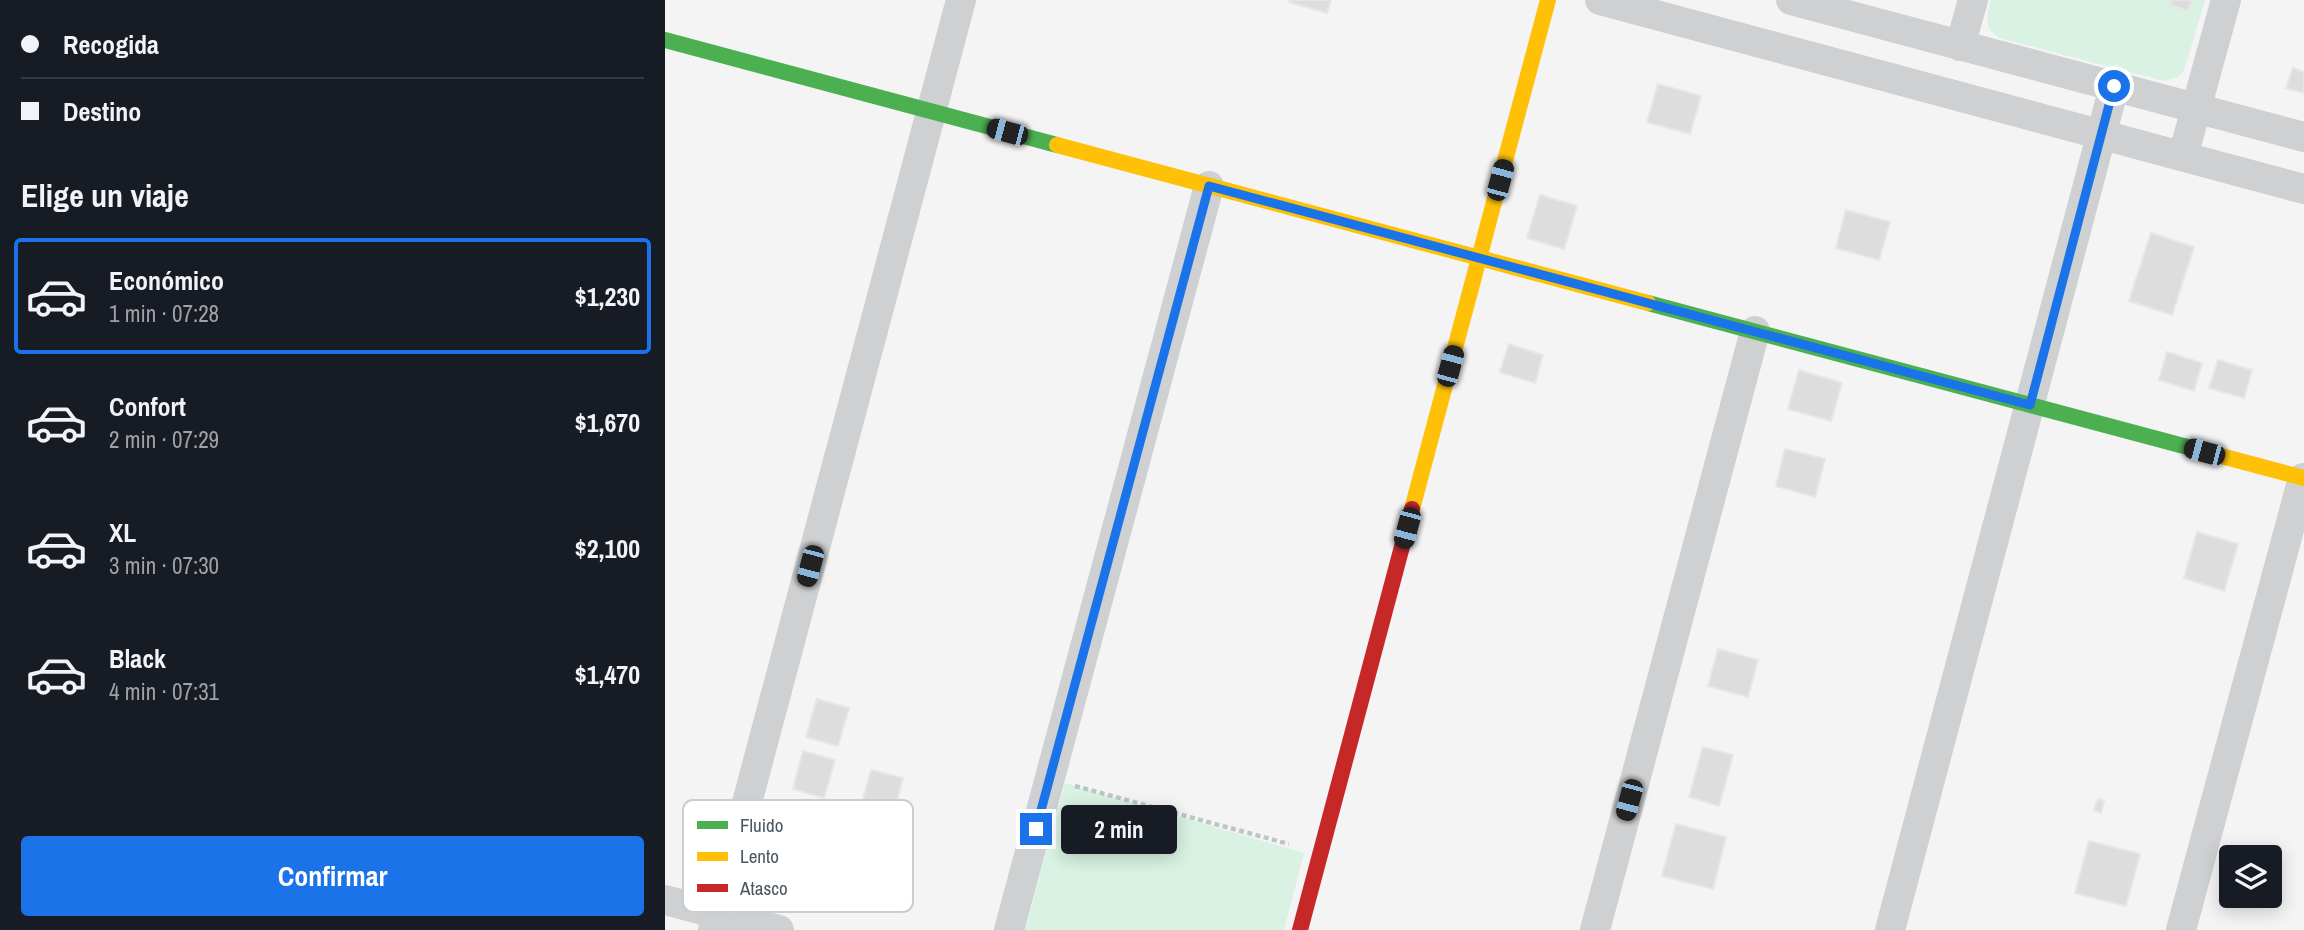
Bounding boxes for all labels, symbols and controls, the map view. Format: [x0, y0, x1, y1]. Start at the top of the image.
text: Recogida [63, 27, 159, 62]
route start [2098, 70, 2130, 102]
text: Destino [63, 94, 141, 129]
car [984, 116, 1031, 148]
car [1485, 157, 1516, 203]
text: Elige un viaje [21, 174, 189, 217]
text: Económico [109, 263, 224, 298]
icon: car [25, 265, 88, 328]
text: $1,230 [575, 279, 640, 314]
text: 1 min · 07:28 [109, 298, 219, 329]
car [1435, 343, 1466, 389]
text: Confort [109, 389, 186, 424]
icon: car [25, 391, 88, 454]
text: $1,670 [575, 405, 640, 440]
text: 2 min · 07:29 [109, 424, 219, 455]
car [2181, 436, 2228, 468]
car [1392, 505, 1423, 551]
text: XL [109, 515, 136, 550]
icon: car [25, 517, 88, 580]
text: $2,100 [575, 531, 640, 566]
car [795, 543, 826, 589]
text: 3 min · 07:30 [109, 550, 219, 581]
text: Black [109, 641, 166, 676]
icon: car [25, 643, 88, 706]
text: $1,470 [575, 657, 640, 692]
text: 4 min · 07:31 [109, 676, 219, 707]
car [1614, 777, 1645, 823]
legend [683, 800, 913, 912]
callout: 2 min [1061, 804, 1176, 854]
text: Fluido [740, 812, 783, 838]
route end [1020, 813, 1052, 845]
text: 2 min [1094, 814, 1144, 845]
button: Confirmar [21, 836, 644, 916]
text: Lento [740, 843, 779, 869]
map controls [2219, 845, 2282, 908]
button: layers [2219, 845, 2282, 908]
text: Atasco [739, 875, 788, 901]

